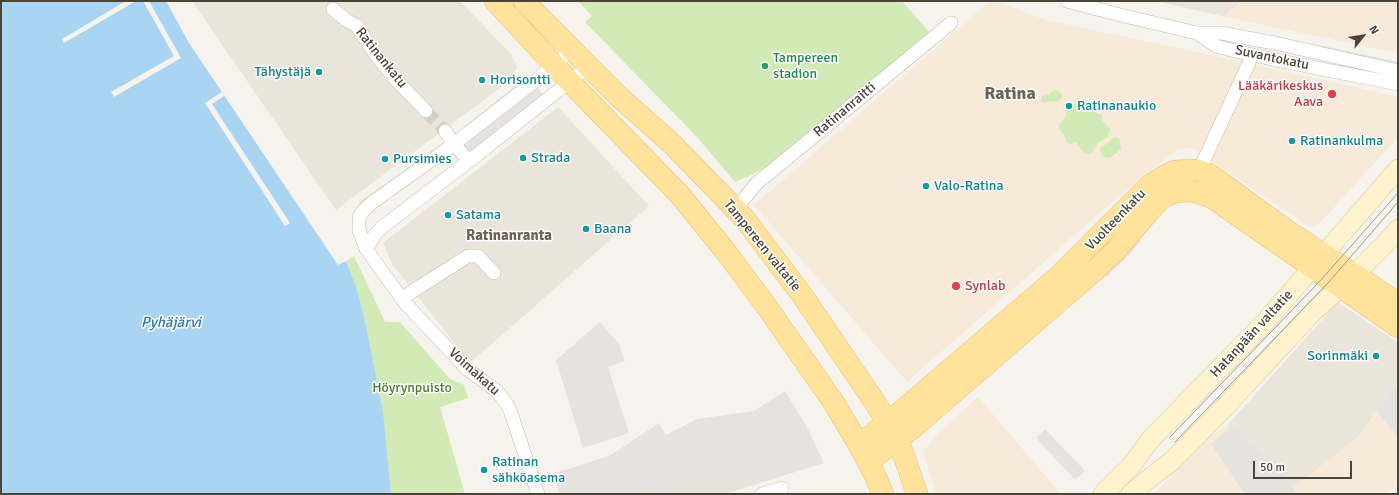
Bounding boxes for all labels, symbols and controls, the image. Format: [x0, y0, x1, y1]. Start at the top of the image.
north arrow [1343, 16, 1383, 56]
text: N [1366, 23, 1381, 36]
street label: Ratinankatu [352, 24, 410, 92]
street label: Suvantokatu [1234, 42, 1310, 74]
place label: Tampereen stadion [773, 50, 838, 82]
marker: Tampereen stadion [760, 61, 770, 71]
place label: Tähystäjä [254, 64, 311, 80]
marker: Tähystäjä [314, 67, 324, 77]
place label: Horisontti [490, 72, 551, 88]
marker: Horisontti [477, 75, 487, 85]
place label: Lääkärikeskus Aava [1238, 78, 1323, 110]
street label: Ratinanraitti [810, 79, 880, 141]
district label: Ratina [984, 83, 1036, 105]
marker: Lääkärikeskus Aava [1326, 88, 1338, 100]
place label: Ratinanaukio [1077, 98, 1156, 114]
marker: Ratinanaukio [1064, 101, 1074, 111]
place label: Ratinankulma [1300, 133, 1383, 149]
marker: Ratinankulma [1287, 136, 1297, 146]
place label: Strada [531, 150, 570, 166]
place label: Pursimies [393, 151, 452, 167]
marker: Strada [518, 153, 528, 163]
marker: Pursimies [380, 154, 390, 164]
place label: Valo-Ratina [934, 178, 1004, 194]
marker: Valo-Ratina [921, 181, 931, 191]
street label: Vuolteenkatu [1082, 186, 1150, 254]
street label: Tampereen valtatie [720, 197, 804, 295]
place label: Satama [456, 207, 501, 223]
marker: Satama [443, 210, 453, 220]
place label: Baana [594, 221, 631, 237]
marker: Baana [581, 224, 591, 234]
district label: Ratinanranta [466, 227, 552, 245]
place label: Synlab [965, 278, 1005, 294]
marker: Synlab [950, 280, 962, 292]
street label: Hatanpään valtatie [1207, 287, 1297, 381]
water label: Pyhäjärvi [141, 314, 201, 332]
street label: Voimakatu [445, 345, 503, 399]
place label: Sorinmäki [1307, 348, 1368, 364]
marker: Sorinmäki [1371, 351, 1381, 361]
park label: Höyrynpuisto [372, 380, 452, 396]
scale bar [1255, 453, 1354, 479]
place label: Ratinan sähköasema [492, 454, 565, 486]
text: 50 m [1260, 460, 1285, 475]
marker: Ratinan sähköasema [479, 465, 489, 475]

